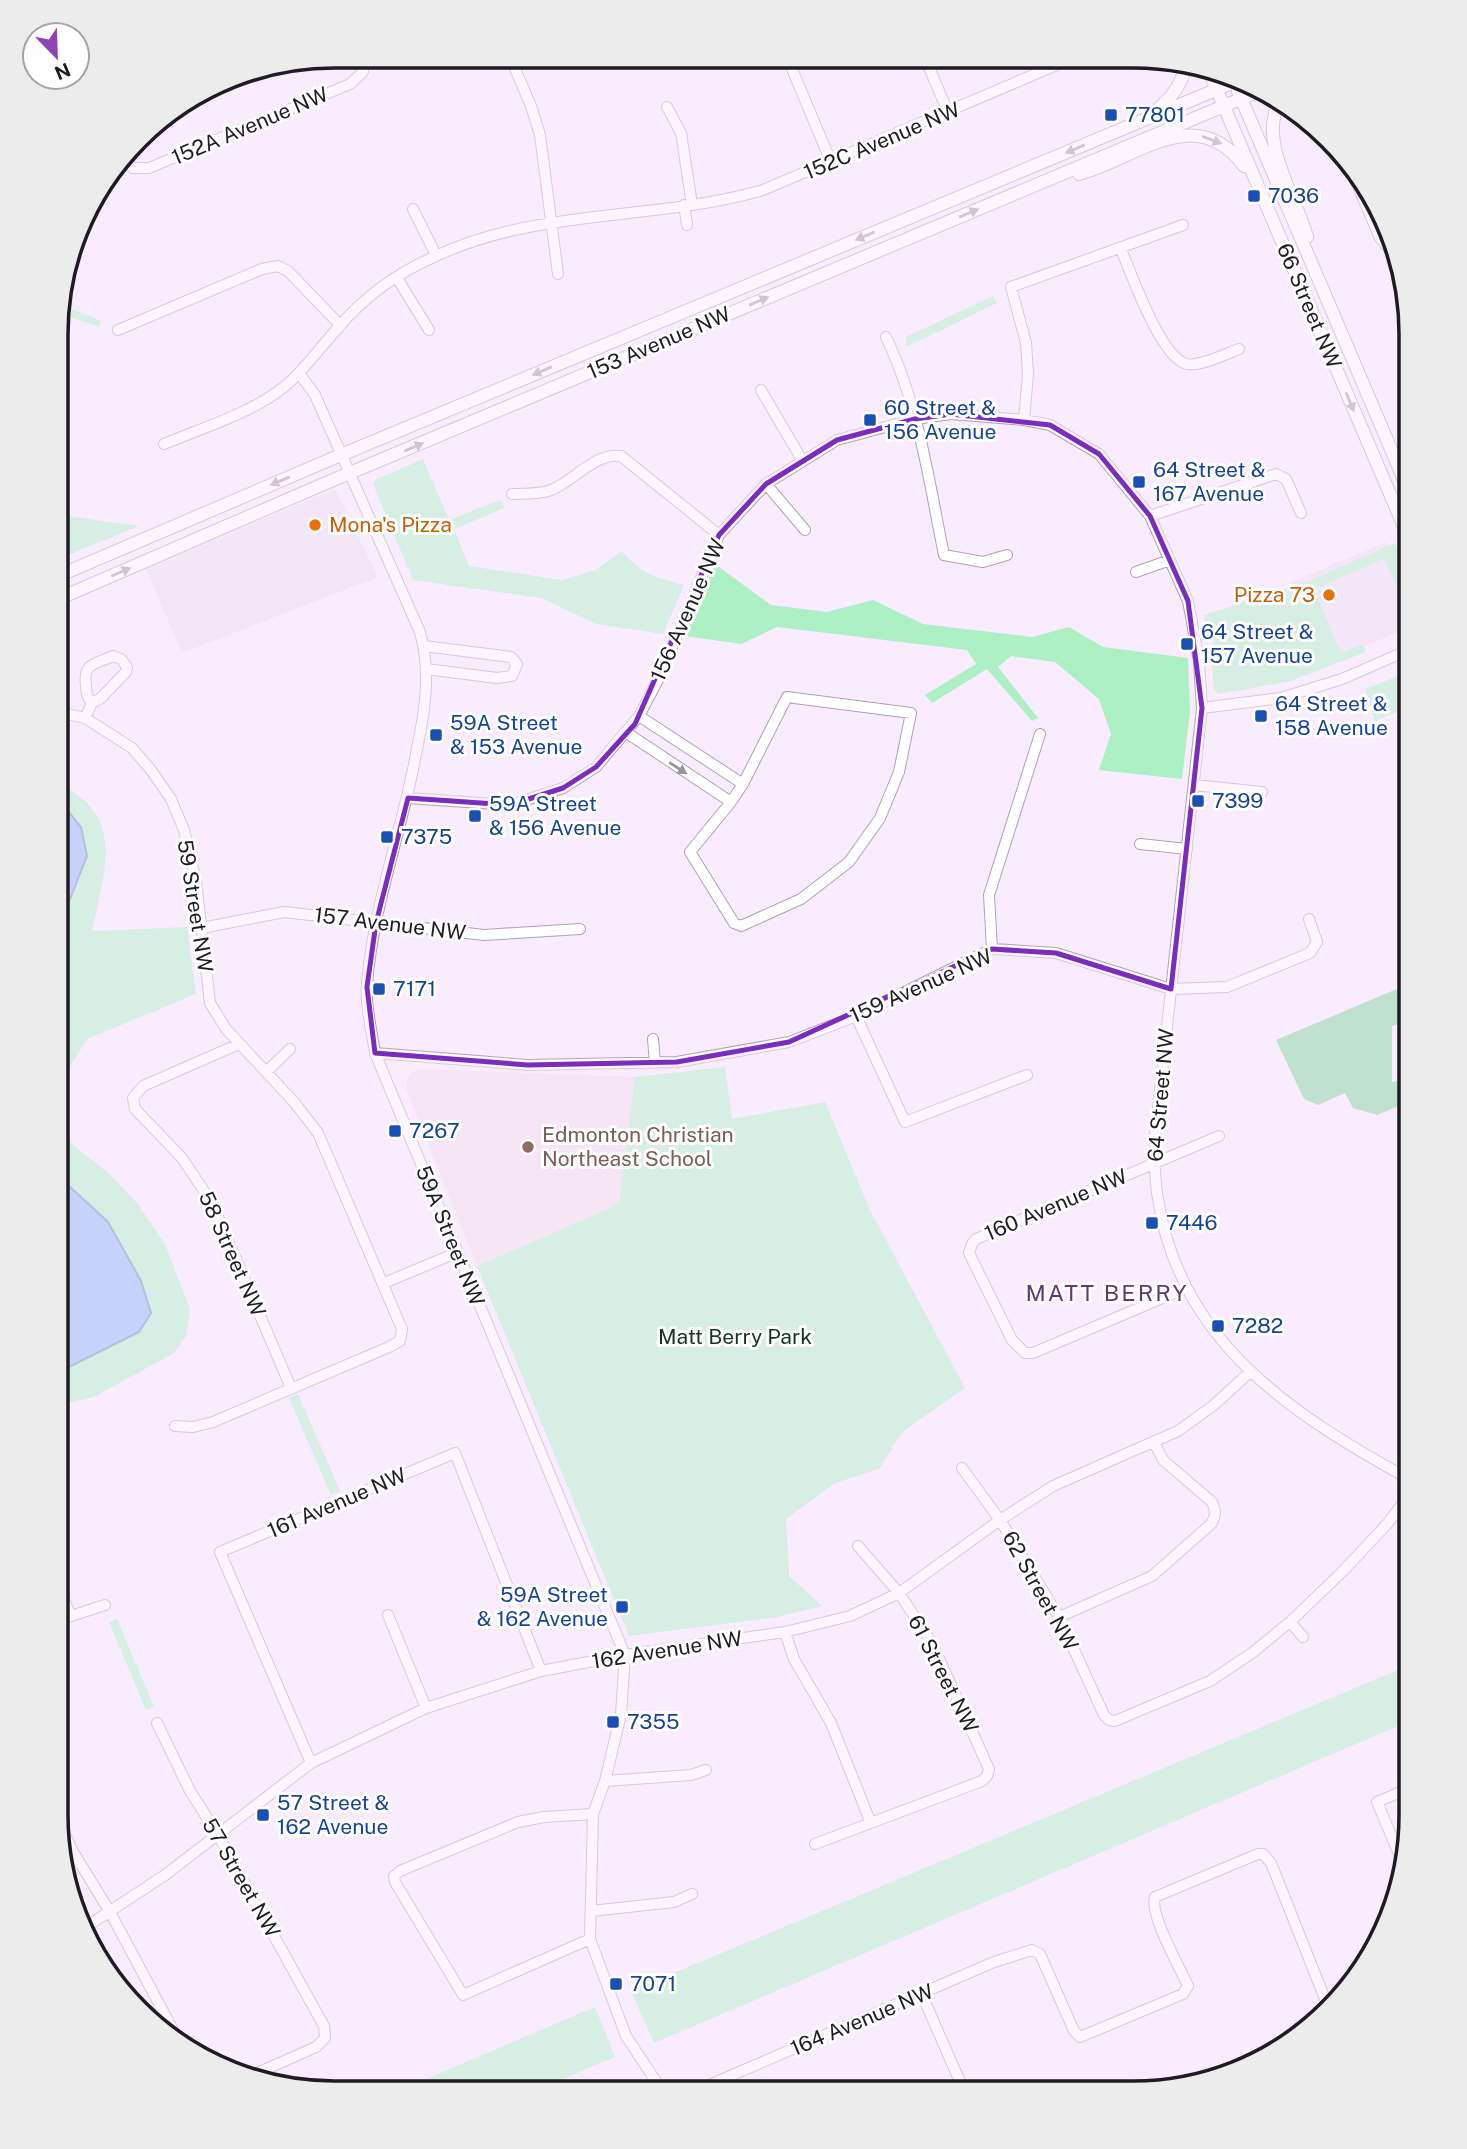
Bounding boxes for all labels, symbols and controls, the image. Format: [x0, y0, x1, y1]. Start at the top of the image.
north arrow [21, 21, 91, 91]
text: N [52, 59, 74, 85]
street label: 152A Avenue NW [168, 81, 332, 170]
street label: 152C Avenue NW [800, 96, 964, 185]
place label: 77801 [1125, 102, 1185, 127]
marker: 77801 [1103, 107, 1119, 123]
one-way arrow [1201, 134, 1222, 145]
one-way arrow [1064, 143, 1085, 154]
place label: 7036 [1268, 183, 1319, 208]
marker: 7036 [1246, 188, 1262, 204]
one-way arrow [959, 207, 979, 219]
one-way arrow [854, 231, 875, 242]
street label: 66 Street NW [1272, 240, 1347, 372]
one-way arrow [749, 296, 770, 307]
street label: 153 Avenue NW [583, 301, 734, 384]
one-way arrow [532, 365, 552, 377]
one-way arrow [1345, 392, 1356, 413]
place label: 60 Street & 156 Avenue [884, 395, 996, 444]
marker: 60 Street & 156 Avenue [862, 412, 878, 428]
one-way arrow [404, 441, 425, 452]
place label: 64 Street & 167 Avenue [1153, 457, 1266, 506]
marker: 64 Street & 167 Avenue [1131, 474, 1147, 490]
one-way arrow [270, 475, 290, 487]
place label: Mona's Pizza [329, 512, 452, 537]
marker: Mona's Pizza [307, 517, 323, 533]
street label: 156 Avenue NW [645, 535, 730, 685]
one-way arrow [111, 567, 132, 578]
place label: Pizza 73 [1234, 582, 1315, 607]
marker: Pizza 73 [1321, 587, 1337, 603]
place label: 64 Street & 157 Avenue [1201, 619, 1314, 668]
marker: 64 Street & 157 Avenue [1179, 636, 1195, 652]
place label: 64 Street & 158 Avenue [1275, 691, 1388, 740]
marker: 64 Street & 158 Avenue [1253, 708, 1269, 724]
place label: 59A Street & 153 Avenue [450, 710, 582, 759]
marker: 59A Street & 153 Avenue [428, 727, 444, 743]
one-way arrow [669, 761, 688, 774]
place label: 7399 [1212, 788, 1263, 813]
place label: 59A Street & 156 Avenue [489, 791, 621, 840]
marker: 7399 [1190, 793, 1206, 809]
marker: 59A Street & 156 Avenue [467, 808, 483, 824]
place label: 7375 [401, 824, 452, 849]
marker: 7375 [379, 829, 395, 845]
street label: 59 Street NW [173, 838, 218, 974]
street label: 157 Avenue NW [313, 902, 467, 945]
street label: 159 Avenue NW [846, 943, 996, 1028]
place label: 7171 [393, 976, 436, 1001]
marker: 7171 [371, 981, 387, 997]
street label: 64 Street NW [1142, 1027, 1179, 1163]
place label: 7267 [409, 1118, 460, 1143]
place label: Edmonton Christian Northeast School [542, 1122, 734, 1171]
marker: 7267 [387, 1123, 403, 1139]
marker: Edmonton Christian Northeast School [520, 1139, 536, 1155]
street label: 59A Street NW [411, 1162, 490, 1310]
street label: 160 Avenue NW [981, 1163, 1131, 1246]
street label: 58 Street NW [194, 1187, 271, 1320]
place label: 7446 [1166, 1210, 1218, 1235]
marker: 7446 [1144, 1215, 1160, 1231]
district label: MATT BERRY [1025, 1279, 1189, 1306]
place label: 7282 [1232, 1313, 1283, 1338]
marker: 7282 [1210, 1318, 1226, 1334]
park label: Matt Berry Park [658, 1324, 812, 1349]
street label: 161 Avenue NW [264, 1462, 410, 1543]
street label: 62 Street NW [997, 1527, 1084, 1655]
place label: 59A Street & 162 Avenue [477, 1582, 608, 1631]
marker: 59A Street & 162 Avenue [614, 1599, 630, 1615]
street label: 61 Street NW [903, 1611, 984, 1737]
street label: 162 Avenue NW [590, 1625, 744, 1674]
place label: 7355 [627, 1709, 679, 1734]
marker: 7355 [605, 1714, 621, 1730]
place label: 57 Street & 162 Avenue [277, 1790, 389, 1839]
marker: 57 Street & 162 Avenue [255, 1807, 271, 1823]
street label: 57 Street NW [197, 1814, 286, 1942]
place label: 7071 [630, 1971, 676, 1996]
marker: 7071 [608, 1976, 624, 1992]
street label: 164 Avenue NW [787, 1978, 937, 2061]

